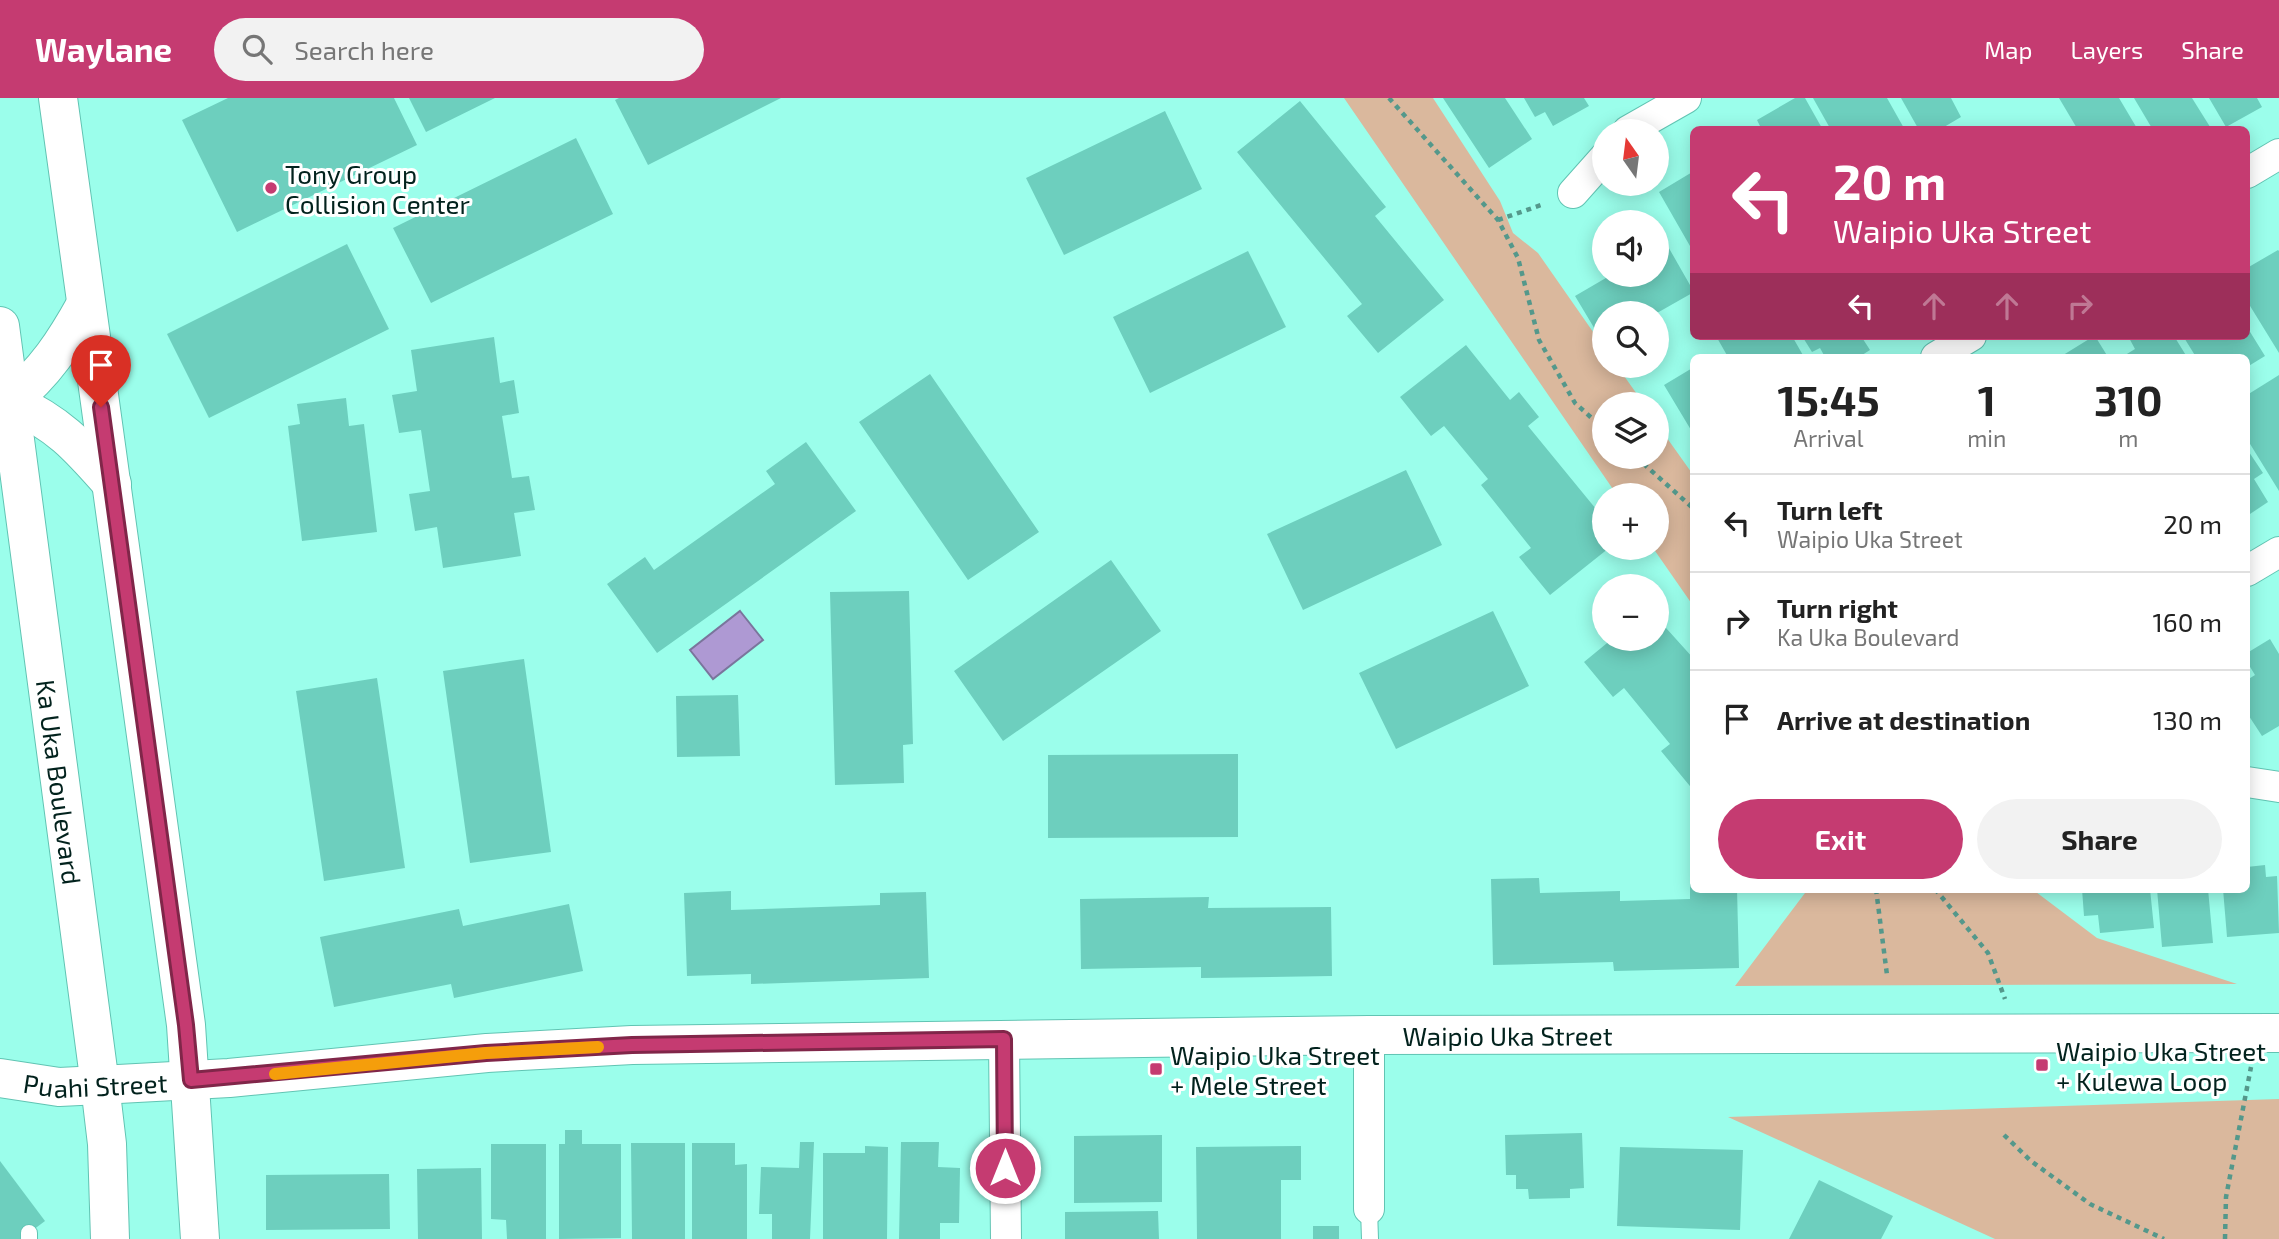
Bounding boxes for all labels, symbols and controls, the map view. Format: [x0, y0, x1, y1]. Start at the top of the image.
search box [214, 18, 704, 81]
text: Waylane [35, 29, 172, 69]
icon: search [238, 30, 276, 68]
text: Search here [294, 34, 434, 65]
text: Map [1984, 35, 2032, 64]
text: Layers [2070, 35, 2143, 64]
text: Share [2181, 35, 2244, 64]
north arrow [1592, 119, 1670, 196]
map controls [1592, 119, 1669, 651]
text: 20 m [1833, 151, 1946, 210]
icon: left [1718, 154, 1809, 245]
place label: Tony Group Collision Center [285, 158, 470, 219]
marker: Tony Group Collision Center [263, 180, 279, 196]
button: sound [1592, 210, 1669, 287]
text: Waipio Uka Street [1833, 211, 2092, 249]
icon: left [1842, 287, 1880, 325]
icon: ahead [1915, 287, 1953, 325]
icon: ahead [1988, 287, 2026, 325]
icon: right [2061, 287, 2099, 325]
button: search [1592, 301, 1669, 378]
pin [71, 335, 131, 407]
icon: arrive [82, 346, 120, 384]
text: 15:45 [1778, 374, 1880, 424]
text: 1 [1978, 374, 1996, 424]
text: 310 [2094, 374, 2162, 424]
button: layers [1592, 392, 1669, 469]
text: Arrival [1794, 424, 1864, 452]
text: min [1967, 424, 2006, 452]
text: m [2118, 424, 2138, 452]
button: + [1592, 483, 1669, 560]
text: Turn left [1777, 494, 1883, 525]
icon: left [1718, 504, 1756, 542]
text: 20 m [2163, 508, 2222, 539]
text: Waipio Uka Street [1777, 525, 1963, 553]
button: − [1592, 574, 1669, 651]
text: Turn right [1777, 592, 1898, 623]
icon: right [1718, 602, 1756, 640]
text: 160 m [2153, 606, 2222, 637]
text: Ka Uka Boulevard [1777, 623, 1960, 651]
street label: Ka Uka Boulevard [31, 678, 89, 886]
icon: arrive [1718, 700, 1756, 738]
text: Arrive at destination [1777, 704, 2030, 735]
text: 130 m [2153, 704, 2222, 735]
button: Exit [1718, 799, 1963, 879]
button: Share [1977, 799, 2222, 879]
street label: Waipio Uka Street [1402, 1019, 1613, 1050]
place label: Waipio Uka Street + Kulewa Loop [2056, 1035, 2266, 1096]
place label: Waipio Uka Street + Mele Street [1170, 1039, 1380, 1100]
marker: Waipio Uka Street + Kulewa Loop [2034, 1057, 2050, 1073]
marker: Waipio Uka Street + Mele Street [1148, 1061, 1164, 1077]
street label: Puahi Street [21, 1066, 168, 1103]
position arrow [968, 1131, 1042, 1205]

